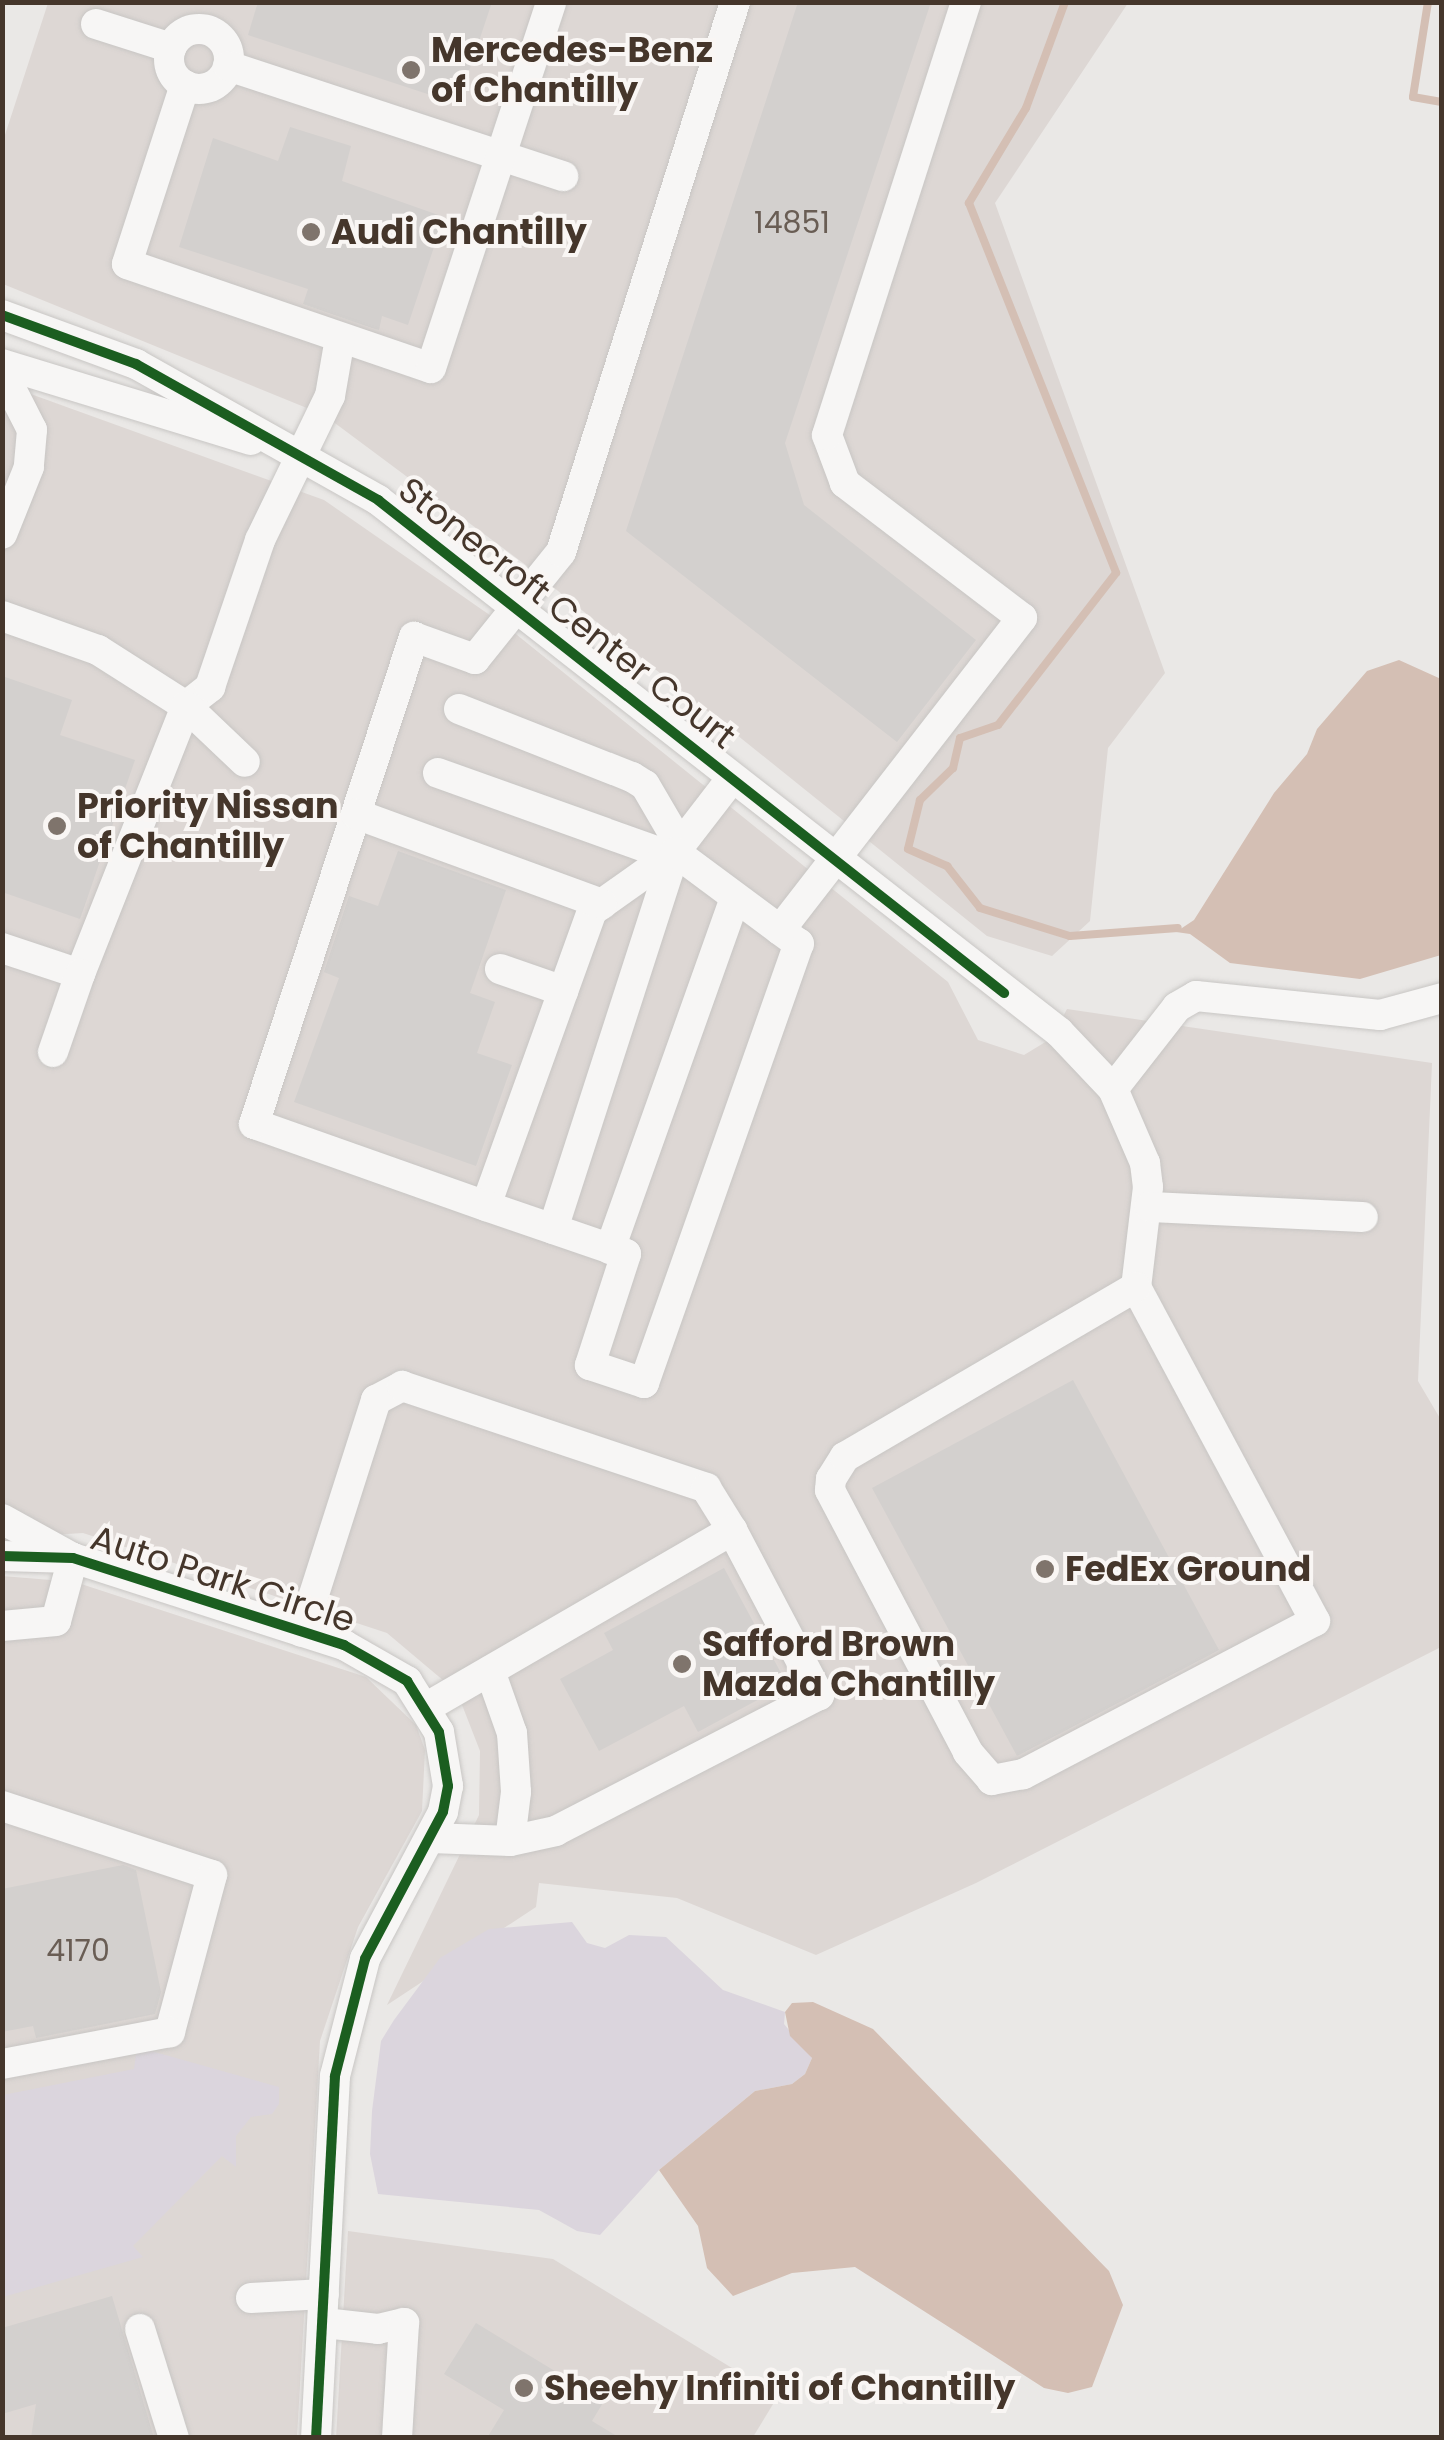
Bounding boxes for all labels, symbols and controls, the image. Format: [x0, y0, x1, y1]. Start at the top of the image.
place label: Mercedes-Benz of Chantilly [431, 29, 713, 111]
marker: Mercedes-Benz of Chantilly [400, 59, 422, 81]
house number: 14851 [754, 205, 830, 241]
place label: Audi Chantilly [331, 211, 587, 253]
marker: Audi Chantilly [300, 221, 322, 243]
street label: Stonecroft Center Court [390, 468, 744, 758]
place label: Priority Nissan of Chantilly [77, 785, 339, 867]
marker: Priority Nissan of Chantilly [46, 815, 68, 837]
street label: Auto Park Circle [86, 1517, 360, 1641]
place label: FedEx Ground [1065, 1548, 1311, 1590]
marker: FedEx Ground [1034, 1558, 1056, 1580]
place label: Safford Brown Mazda Chantilly [702, 1623, 995, 1705]
marker: Safford Brown Mazda Chantilly [671, 1653, 693, 1675]
house number: 4170 [46, 1933, 110, 1969]
place label: Sheehy Infiniti of Chantilly [544, 2367, 1015, 2409]
marker: Sheehy Infiniti of Chantilly [513, 2377, 535, 2399]

